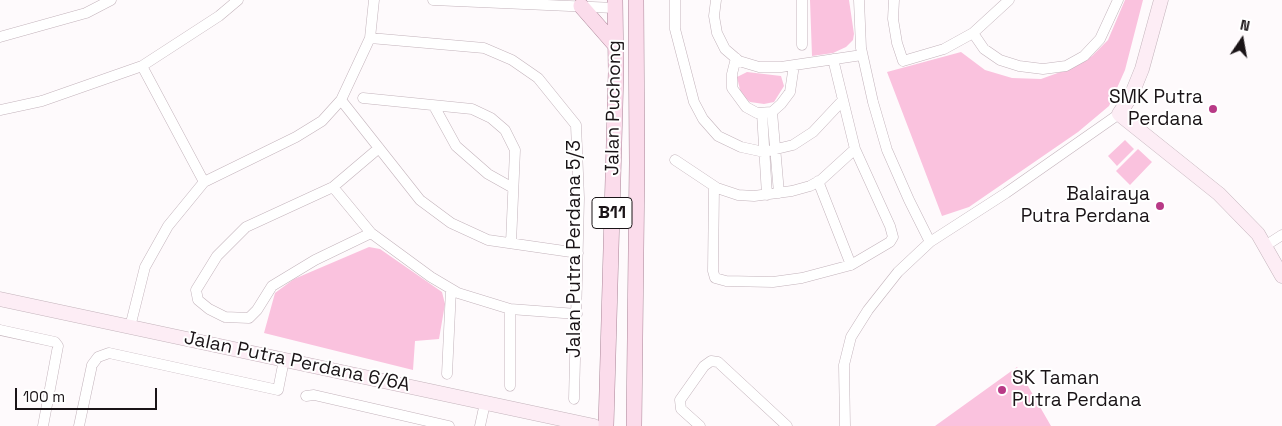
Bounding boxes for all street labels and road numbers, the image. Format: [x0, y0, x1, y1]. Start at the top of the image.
street label: Jalan Puchong [601, 40, 627, 176]
street label: Jalan Putra Perdana 5/3 [564, 140, 586, 358]
road number: B11 [592, 198, 632, 228]
street label: Jalan Putra Perdana 6/6A [182, 327, 412, 397]

